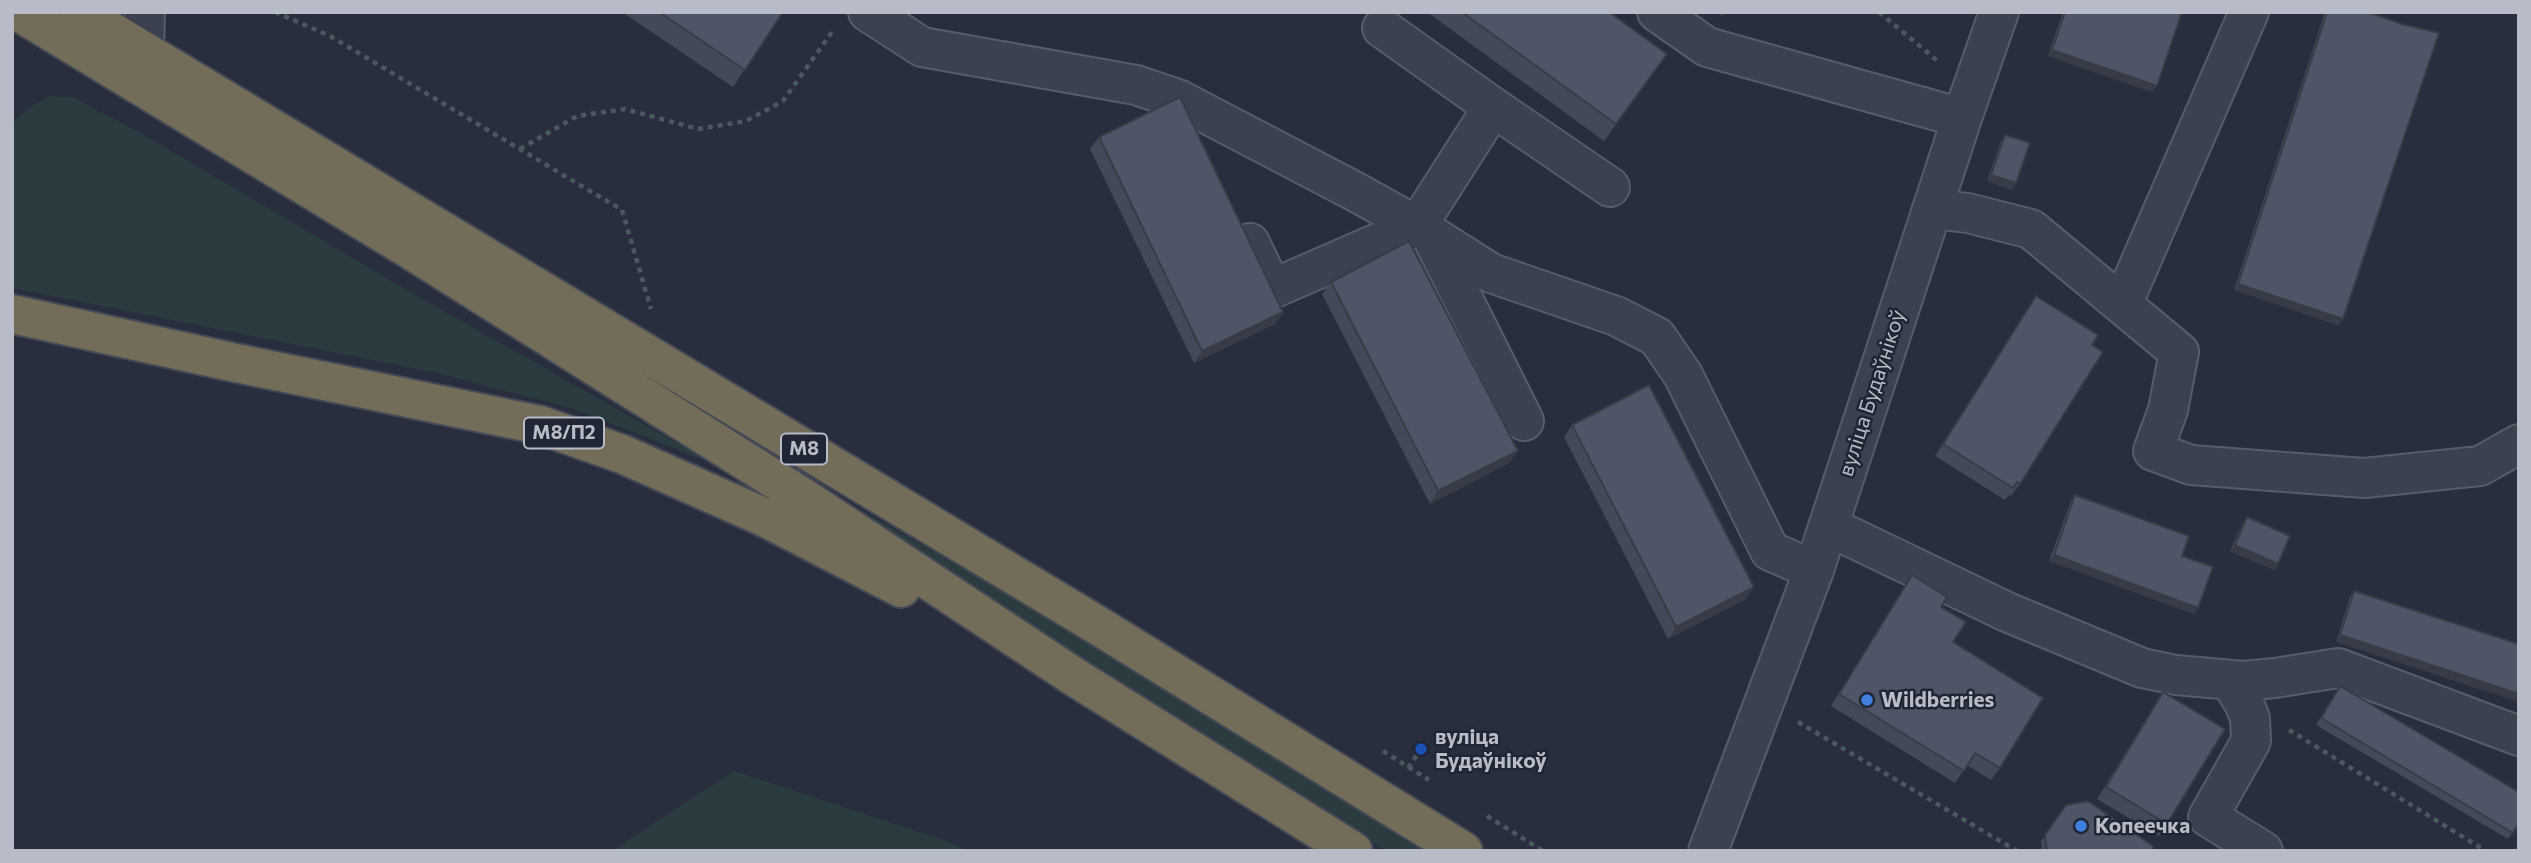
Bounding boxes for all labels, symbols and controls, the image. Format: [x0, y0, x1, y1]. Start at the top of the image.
street label: вуліца Будаўнікоў [1833, 306, 1911, 480]
road number: М8/П2 [524, 418, 604, 448]
road number: М8 [781, 433, 827, 464]
place label: Wildberries [1881, 687, 1994, 713]
marker: Wildberries [1859, 692, 1875, 708]
place label: вуліца Будаўнікоў [1435, 724, 1547, 774]
marker: вуліца Будаўнікоў [1413, 741, 1429, 757]
place label: Копеечка [2095, 813, 2190, 839]
marker: Копеечка [2073, 818, 2089, 834]

